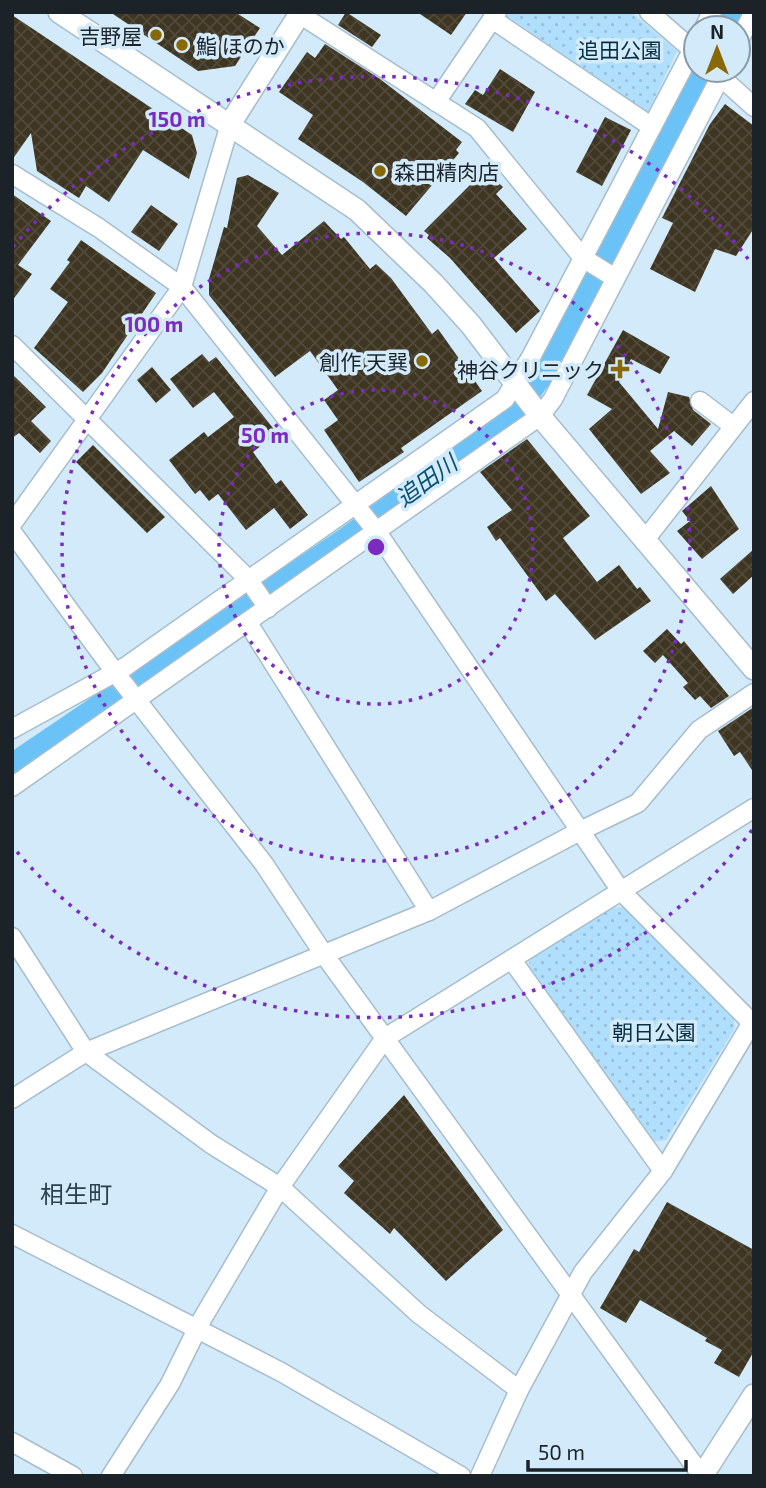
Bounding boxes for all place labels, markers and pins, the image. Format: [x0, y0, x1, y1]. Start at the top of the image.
place label: 吉野屋 [79, 23, 142, 48]
marker: 吉野屋 [148, 27, 164, 43]
place label: 鮨 ほのか [196, 33, 285, 58]
marker: 鮨 ほのか [174, 37, 190, 53]
place label: 森田精肉店 [394, 159, 499, 184]
marker: 森田精肉店 [372, 163, 388, 179]
place label: 創作 天巽 [319, 349, 408, 374]
marker: 創作 天巽 [414, 353, 430, 369]
place label: 神谷クリニック [457, 357, 604, 382]
marker: 神谷クリニック [610, 359, 630, 379]
centre of rings [364, 535, 388, 559]

